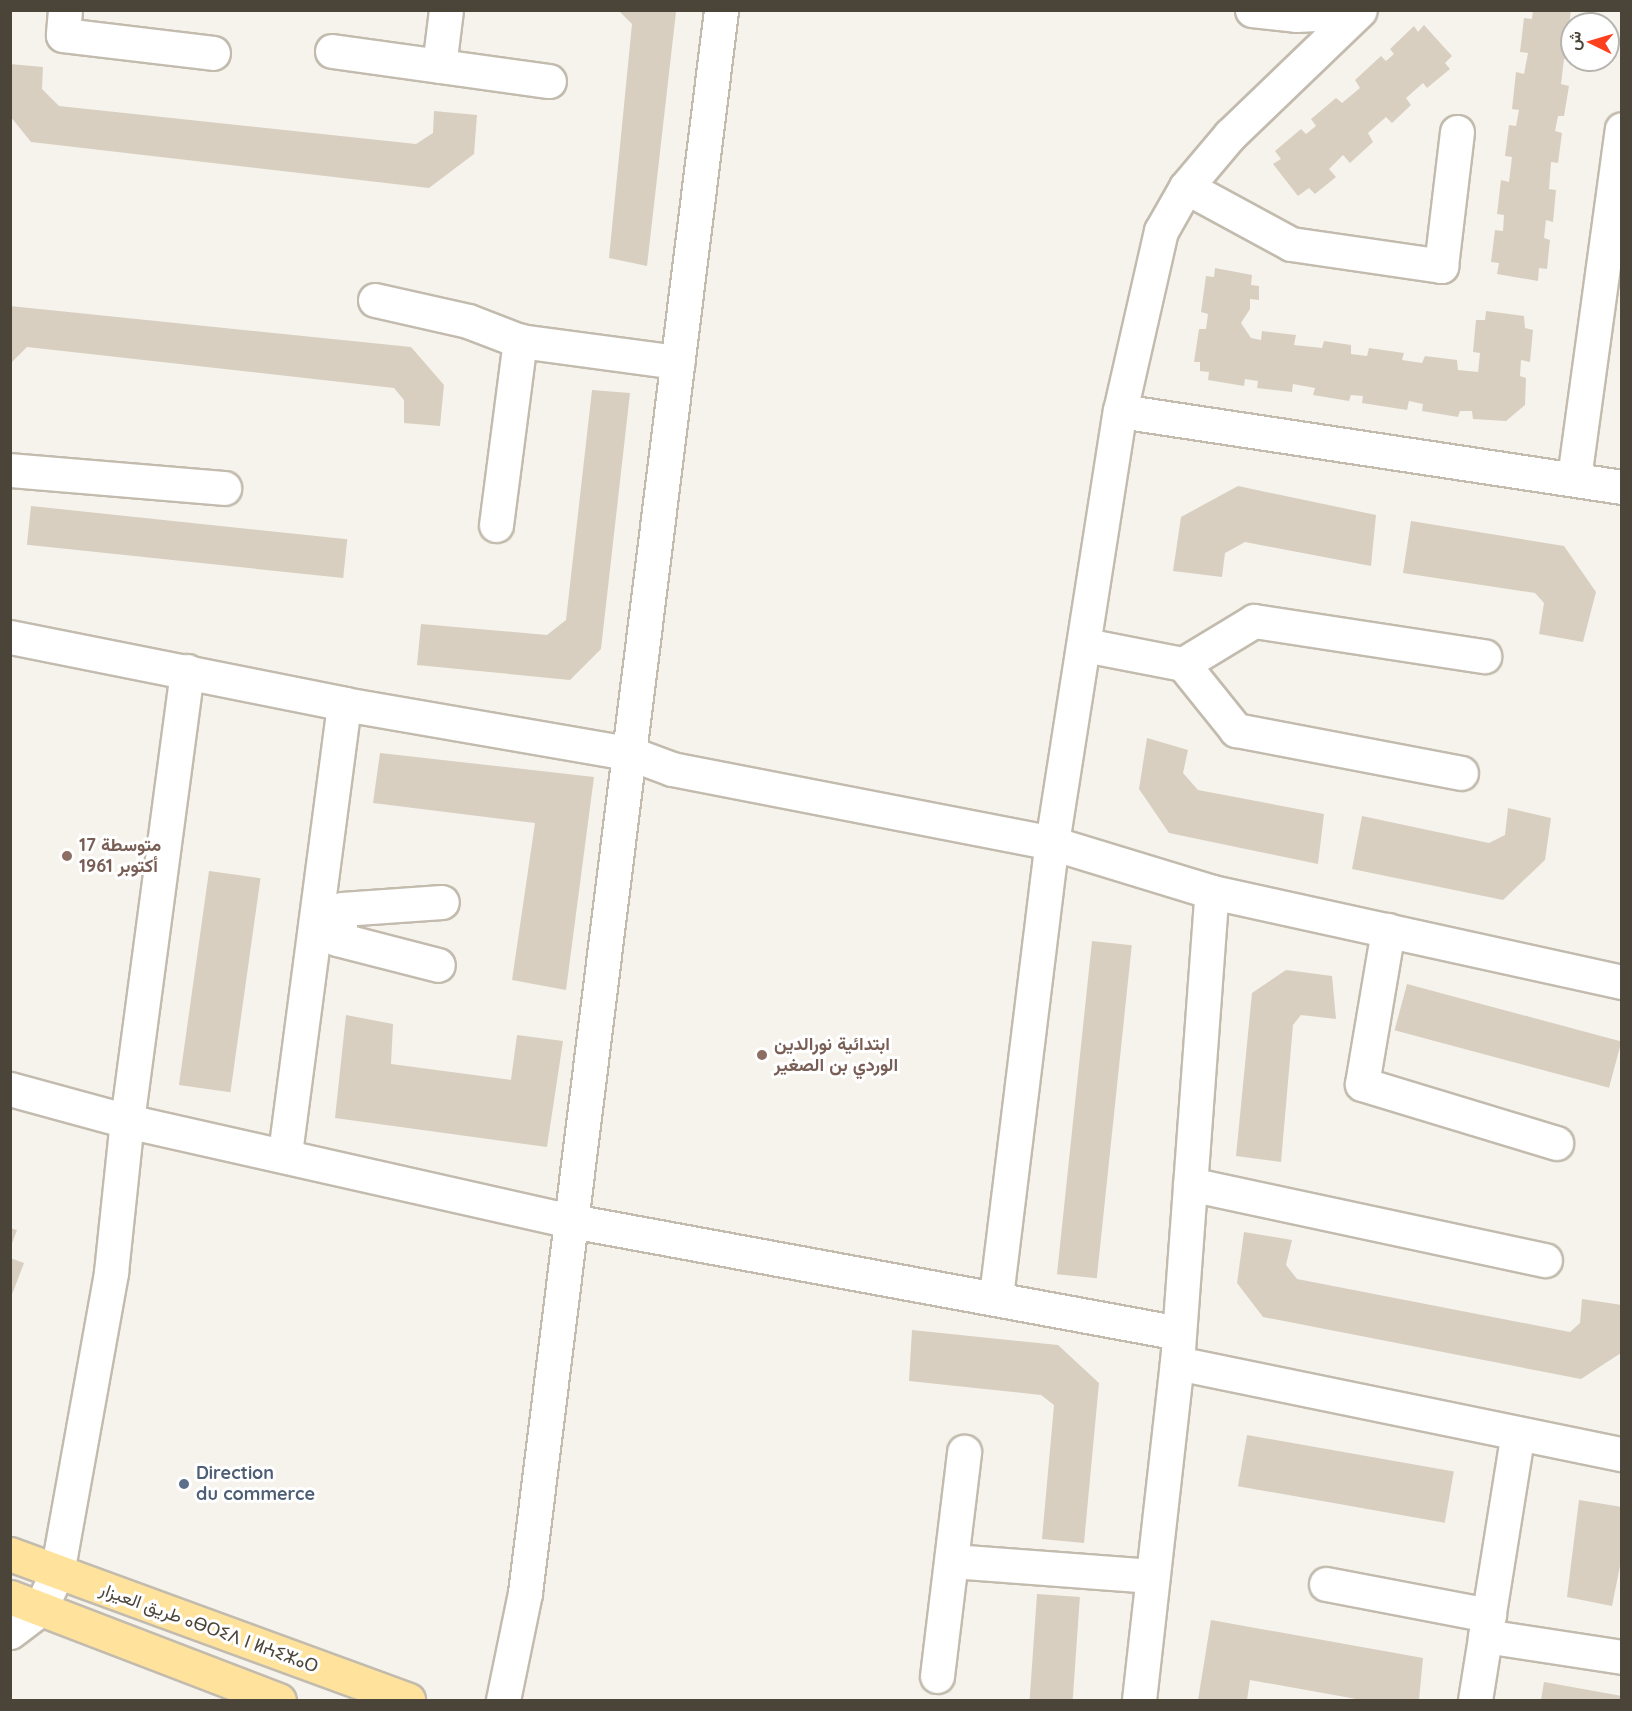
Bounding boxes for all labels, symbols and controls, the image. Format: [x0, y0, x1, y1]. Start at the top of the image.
north arrow [1560, 12, 1620, 72]
text: ش [1563, 30, 1585, 51]
place label: متوسطة 17 أكتوبر 1961 [79, 835, 161, 878]
marker: متوسطة 17 أكتوبر 1961 [60, 849, 74, 863]
place label: ابتدائية نورالدين الوردي بن الصغير [774, 1034, 898, 1076]
marker: ابتدائية نورالدين الوردي بن الصغير [755, 1048, 769, 1062]
place label: Direction du commerce [196, 1463, 315, 1506]
marker: Direction du commerce [177, 1477, 191, 1491]
street label: طريق العيزار ⴰⴱⵔⵉⴷ ⵏ ⵍⵄⵉⵣⴰⵔ [97, 1578, 321, 1678]

